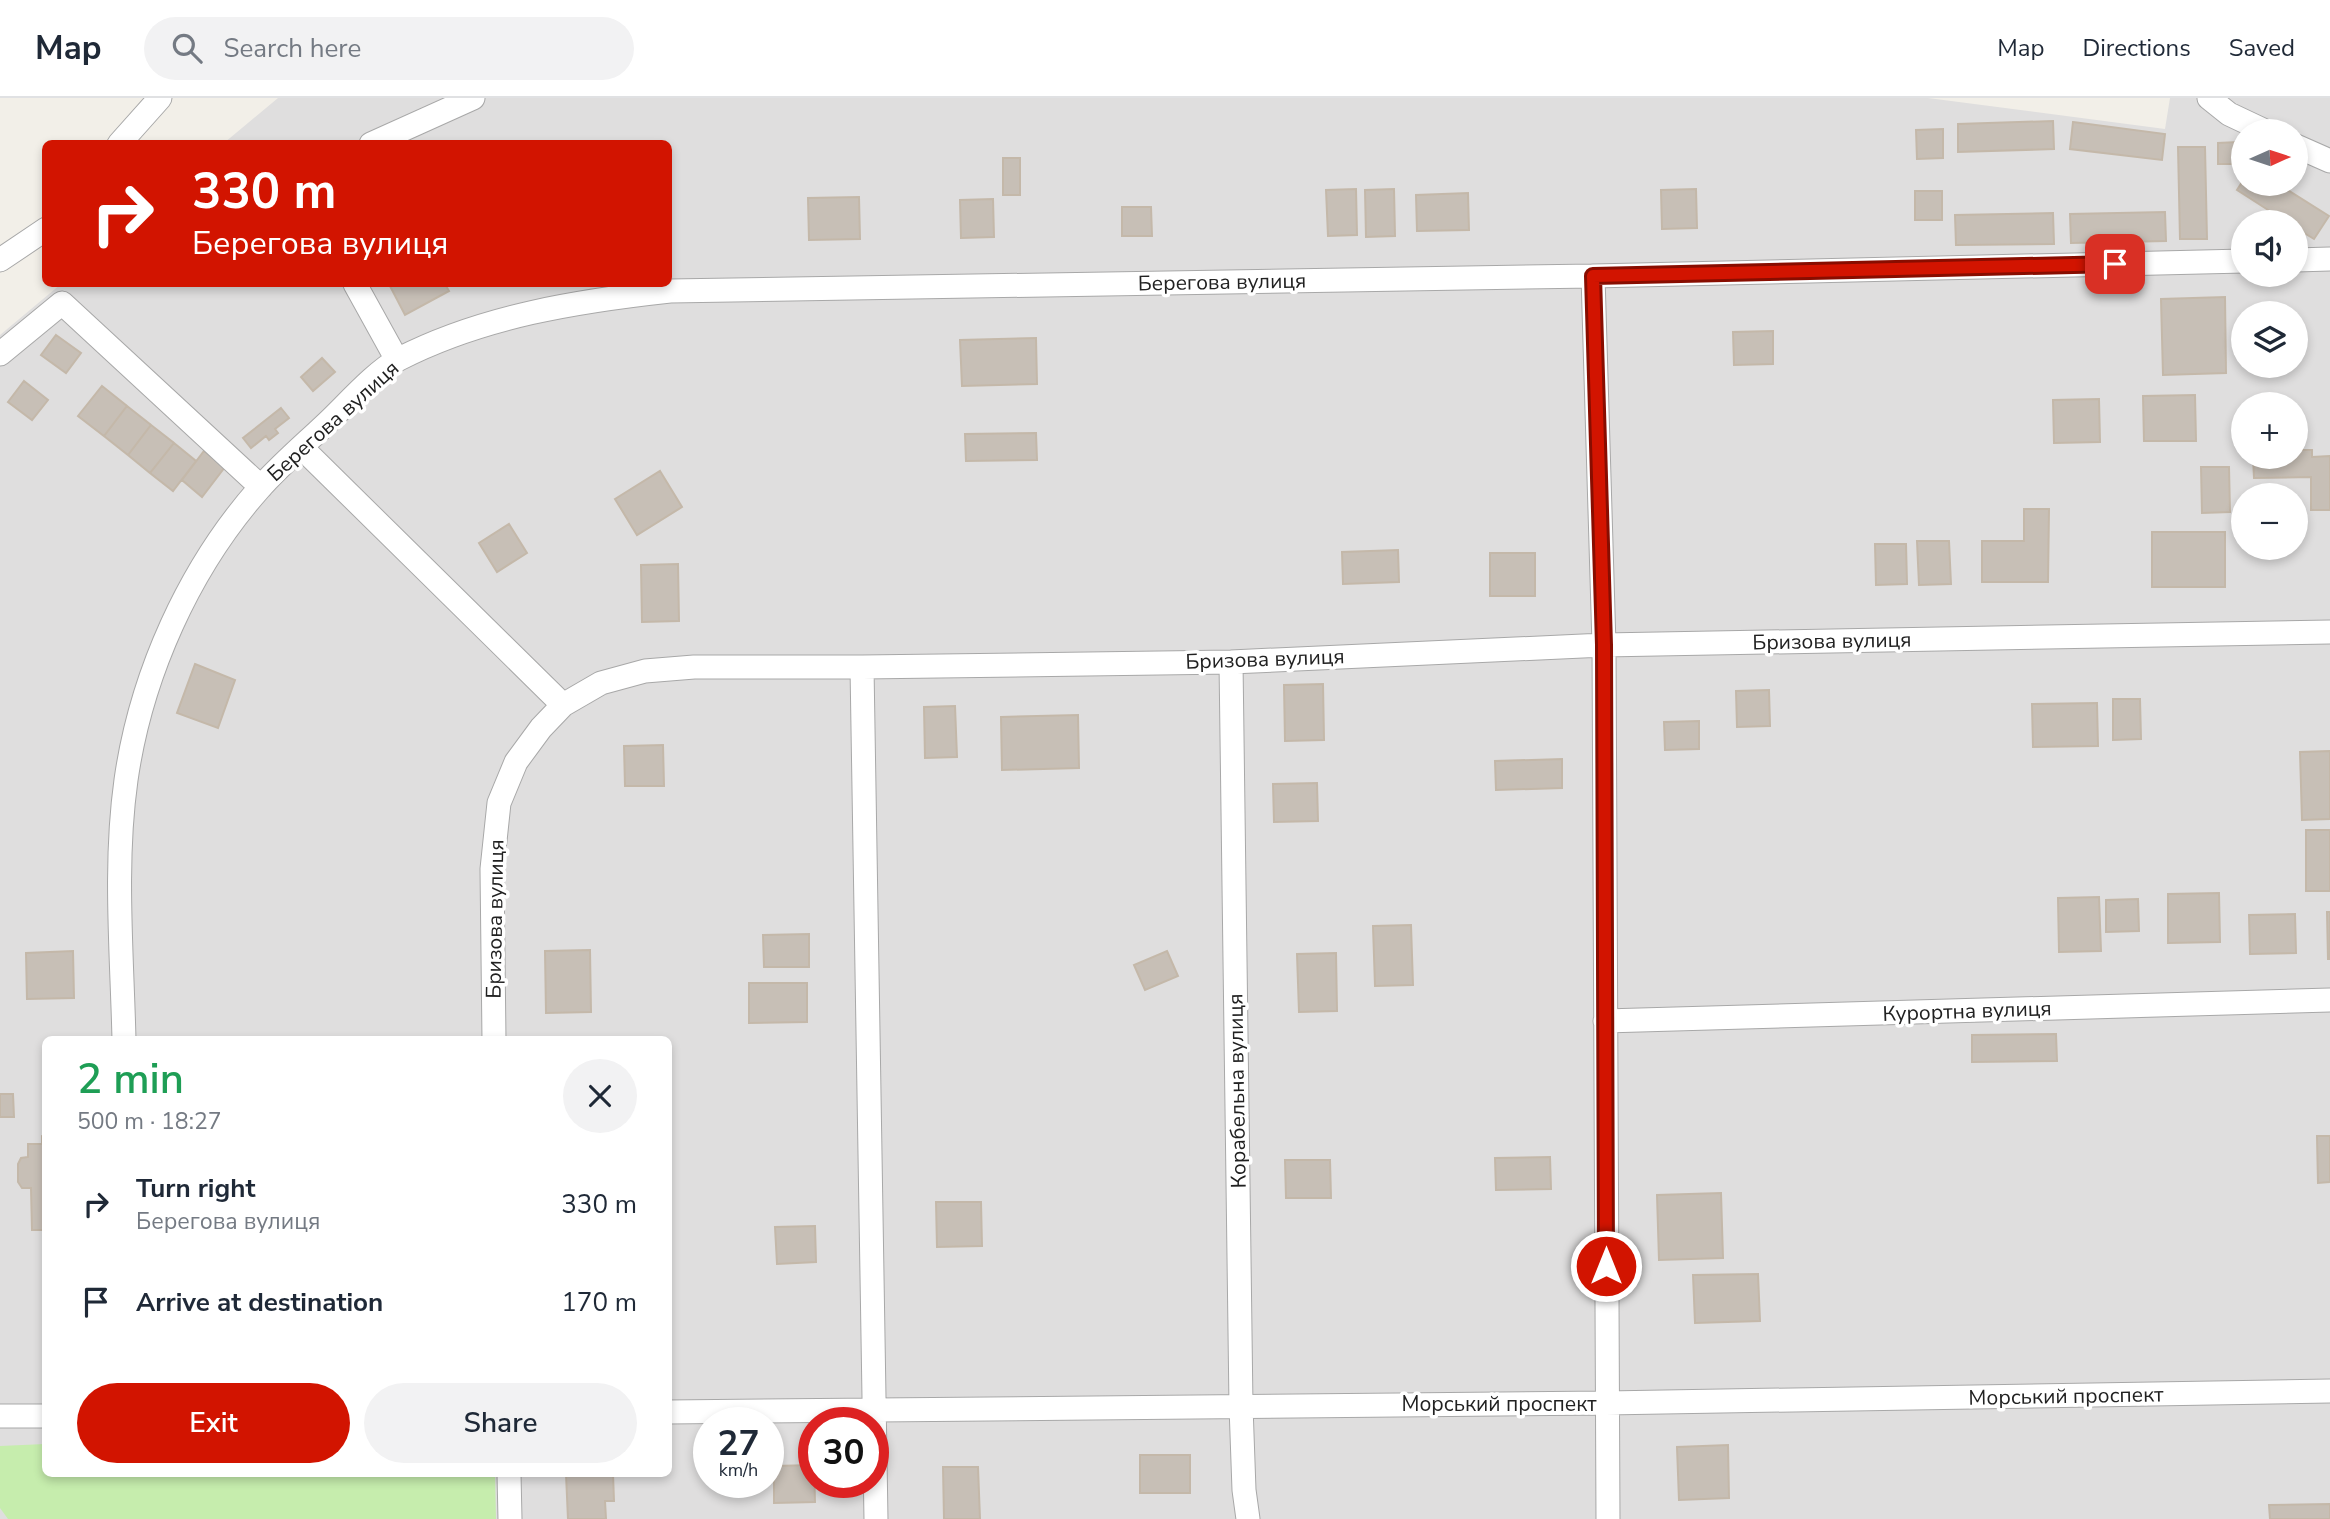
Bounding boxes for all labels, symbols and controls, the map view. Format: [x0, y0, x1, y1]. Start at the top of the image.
search box [144, 17, 634, 80]
text: Map [35, 26, 102, 71]
icon: search [168, 29, 206, 67]
text: Search here [224, 31, 361, 66]
text: Map [1997, 32, 2044, 64]
text: Directions [2082, 32, 2191, 64]
text: Saved [2229, 32, 2295, 64]
north arrow [2231, 119, 2308, 196]
map controls [2231, 119, 2308, 560]
text: 330 m [192, 158, 336, 225]
icon: right [77, 168, 168, 259]
button: sound [2231, 210, 2308, 287]
text: Берегова вулиця [192, 222, 449, 265]
pin [2085, 234, 2145, 294]
icon: arrive [2096, 245, 2134, 283]
street label: Берегова вулиця [1138, 267, 1306, 297]
button: layers [2231, 301, 2308, 378]
street label: Берегова вулиця [261, 354, 405, 488]
button: + [2231, 392, 2308, 469]
button: − [2231, 483, 2308, 560]
street label: Бризова вулиця [1752, 626, 1912, 656]
street label: Бризова вулиця [1185, 642, 1345, 676]
street label: Бризова вулиця [480, 839, 510, 999]
street label: Корабельна вулиця [1221, 993, 1253, 1189]
street label: Курортна вулиця [1882, 994, 2052, 1028]
text: 2 min [77, 1051, 184, 1108]
button: close [563, 1059, 637, 1133]
text: 500 m · 18:27 [77, 1106, 222, 1137]
text: Turn right [136, 1171, 255, 1206]
icon: right [77, 1185, 115, 1223]
text: 330 m [561, 1187, 637, 1222]
text: Берегова вулиця [136, 1206, 320, 1237]
position arrow [1569, 1229, 1643, 1303]
icon: arrive [77, 1283, 115, 1321]
text: Arrive at destination [136, 1285, 383, 1320]
text: 170 m [561, 1285, 637, 1320]
street label: Морський проспект [1968, 1380, 2164, 1412]
button: Exit [77, 1383, 350, 1463]
button: Share [364, 1383, 637, 1463]
street label: Морський проспект [1401, 1390, 1597, 1418]
speed limit sign: 30 [798, 1407, 889, 1498]
text: 27 [717, 1420, 760, 1467]
text: km/h [719, 1458, 758, 1482]

